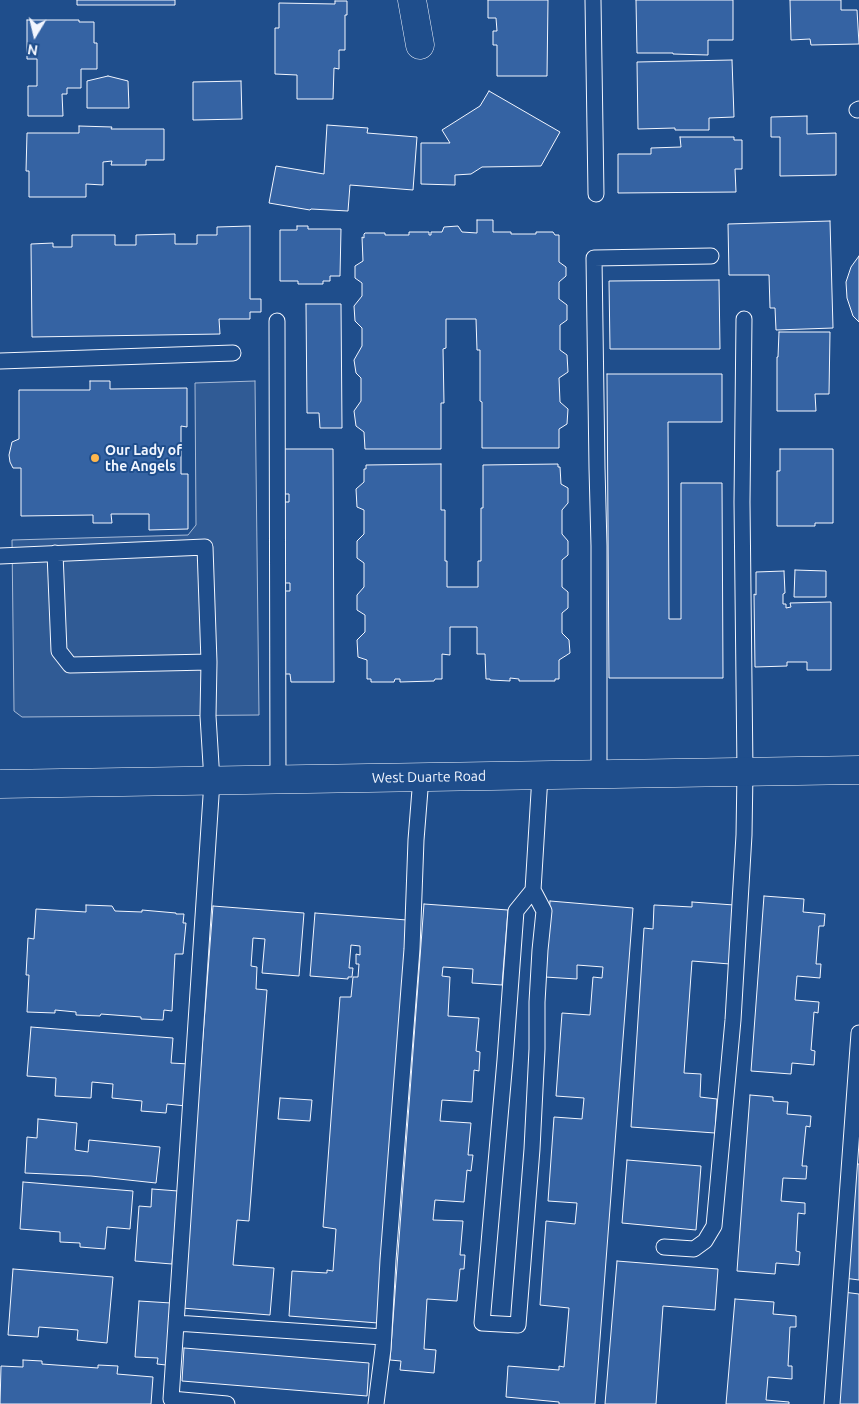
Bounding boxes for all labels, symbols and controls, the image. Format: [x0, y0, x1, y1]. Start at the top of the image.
north arrow [10, 10, 60, 60]
text: N [26, 41, 39, 59]
place label: Our Lady of the Angels [105, 442, 182, 474]
marker: Our Lady of the Angels [89, 452, 101, 464]
street label: West Duarte Road [372, 768, 486, 786]

